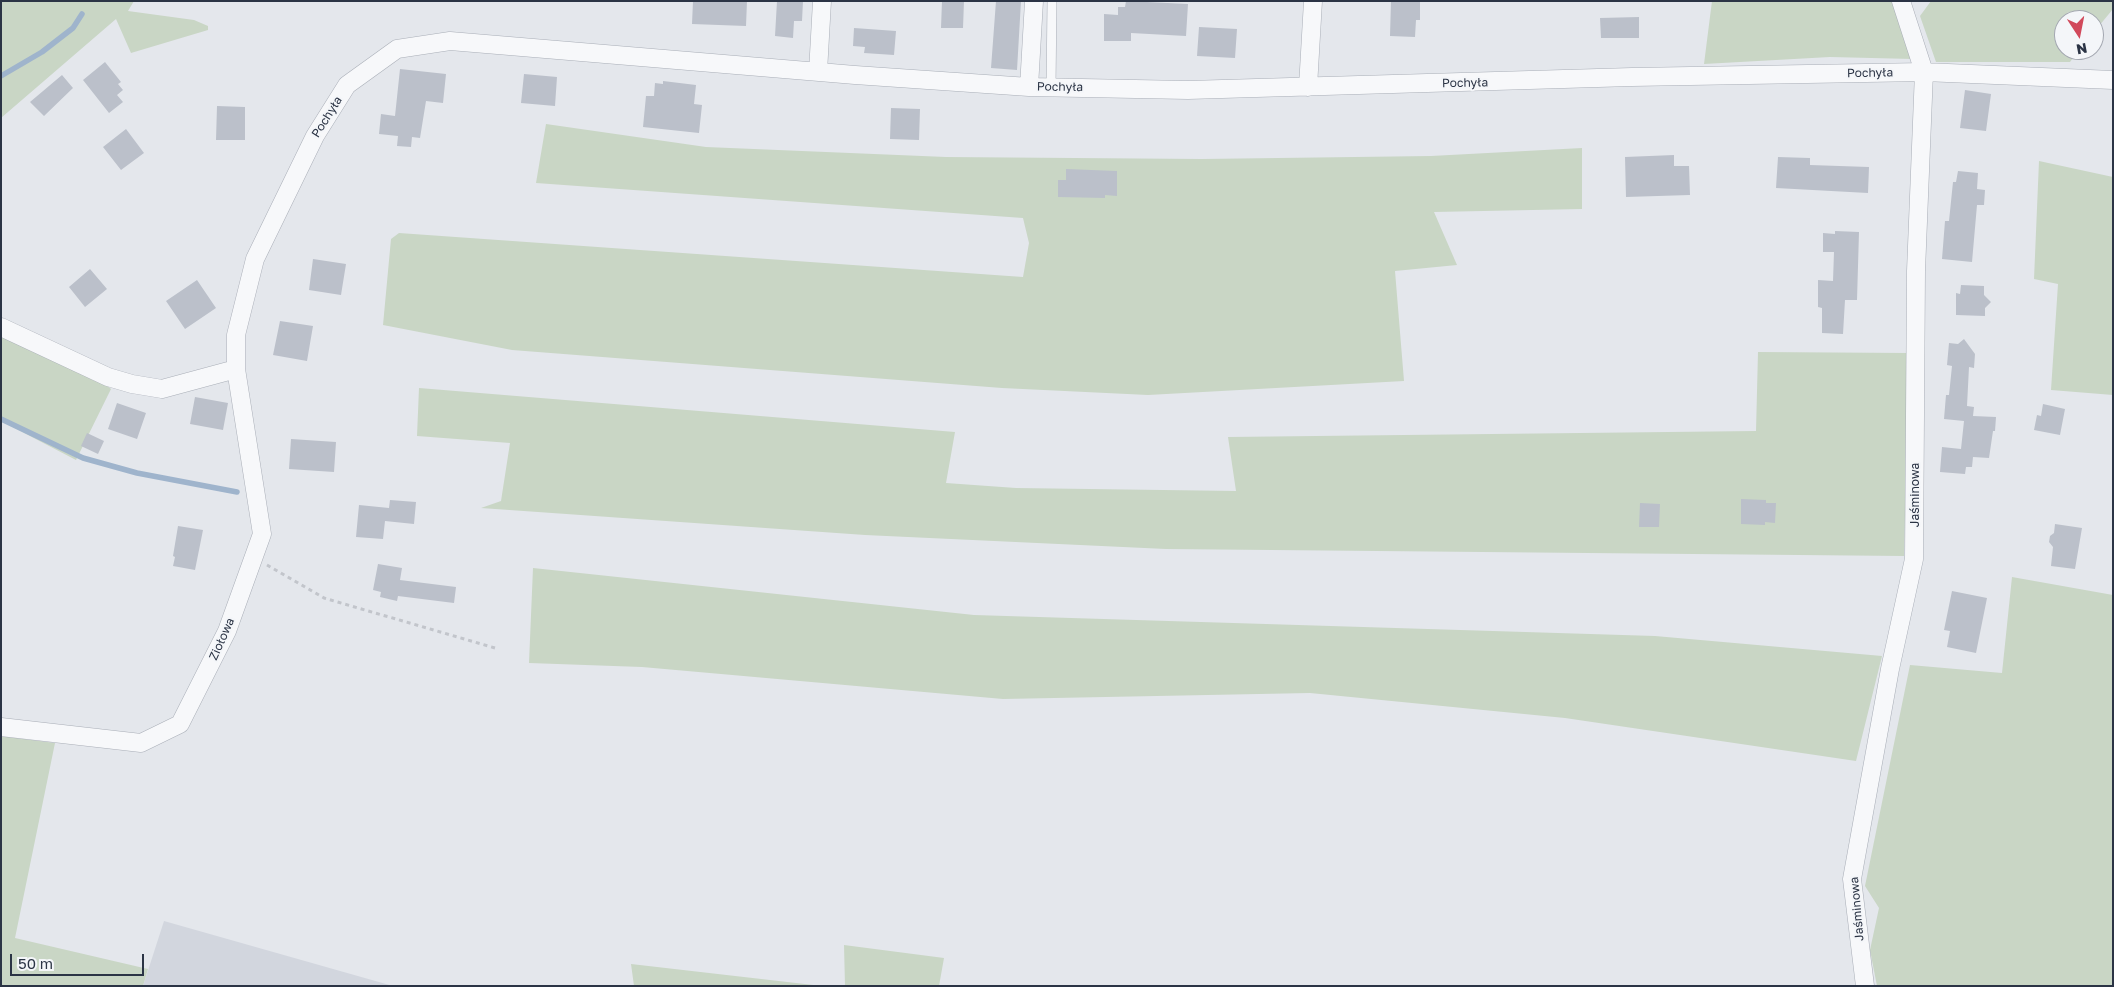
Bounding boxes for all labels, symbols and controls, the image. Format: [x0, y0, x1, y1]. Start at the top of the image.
north arrow [2054, 10, 2104, 60]
text: N [2075, 40, 2089, 59]
street label: Pochyła [1847, 65, 1893, 81]
street label: Pochyła [1442, 75, 1488, 91]
street label: Pochyła [1037, 79, 1083, 95]
street label: Pochyła [309, 94, 345, 140]
street label: Jaśminowa [1908, 463, 1922, 527]
street label: Ziołowa [206, 616, 238, 662]
street label: Jaśminowa [1847, 876, 1867, 942]
scale bar [12, 944, 146, 976]
text: 50 m [18, 954, 53, 972]

